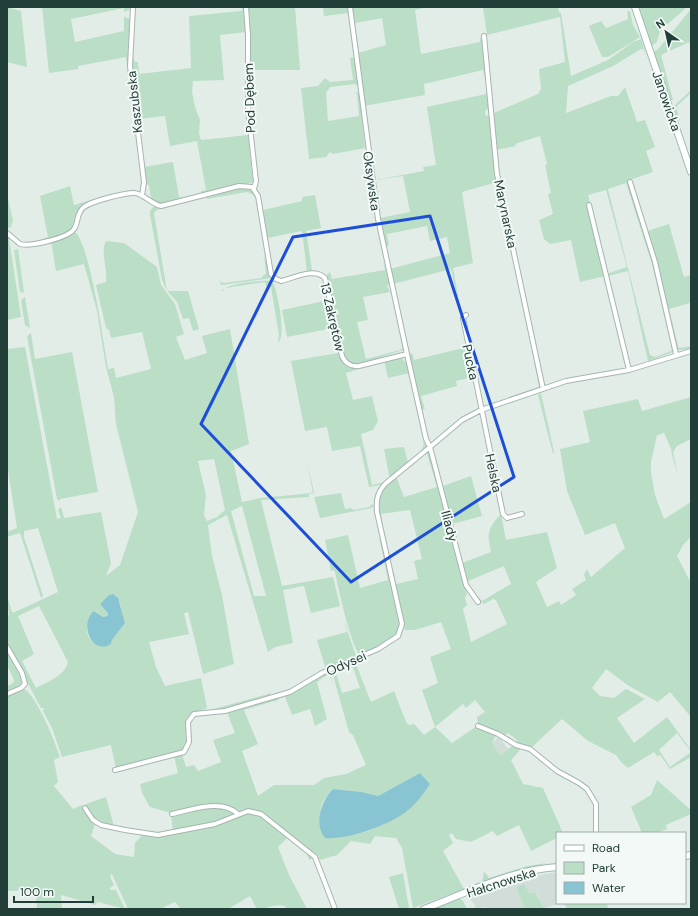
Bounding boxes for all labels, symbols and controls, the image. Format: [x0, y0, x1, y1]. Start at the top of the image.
north arrow [646, 12, 686, 52]
text: N [653, 16, 668, 32]
street label: Pod Dębem [240, 63, 259, 133]
street label: Janowicka [648, 69, 685, 134]
street label: Kaszubska [123, 70, 146, 134]
street label: Oksywska [359, 150, 384, 212]
street label: Marynarska [490, 178, 521, 250]
street label: 13 Zakrętów [316, 281, 349, 353]
street label: Pucka [458, 343, 483, 381]
street label: Helska [481, 452, 506, 494]
street label: Iliady [437, 509, 462, 544]
street label: Odysei [324, 647, 369, 680]
legend [556, 832, 686, 904]
text: Road [592, 840, 620, 856]
text: Park [592, 860, 616, 876]
street label: Hałcnowska [464, 863, 538, 902]
scale bar [14, 878, 93, 904]
text: Water [592, 880, 626, 896]
text: 100 m [20, 884, 54, 900]

